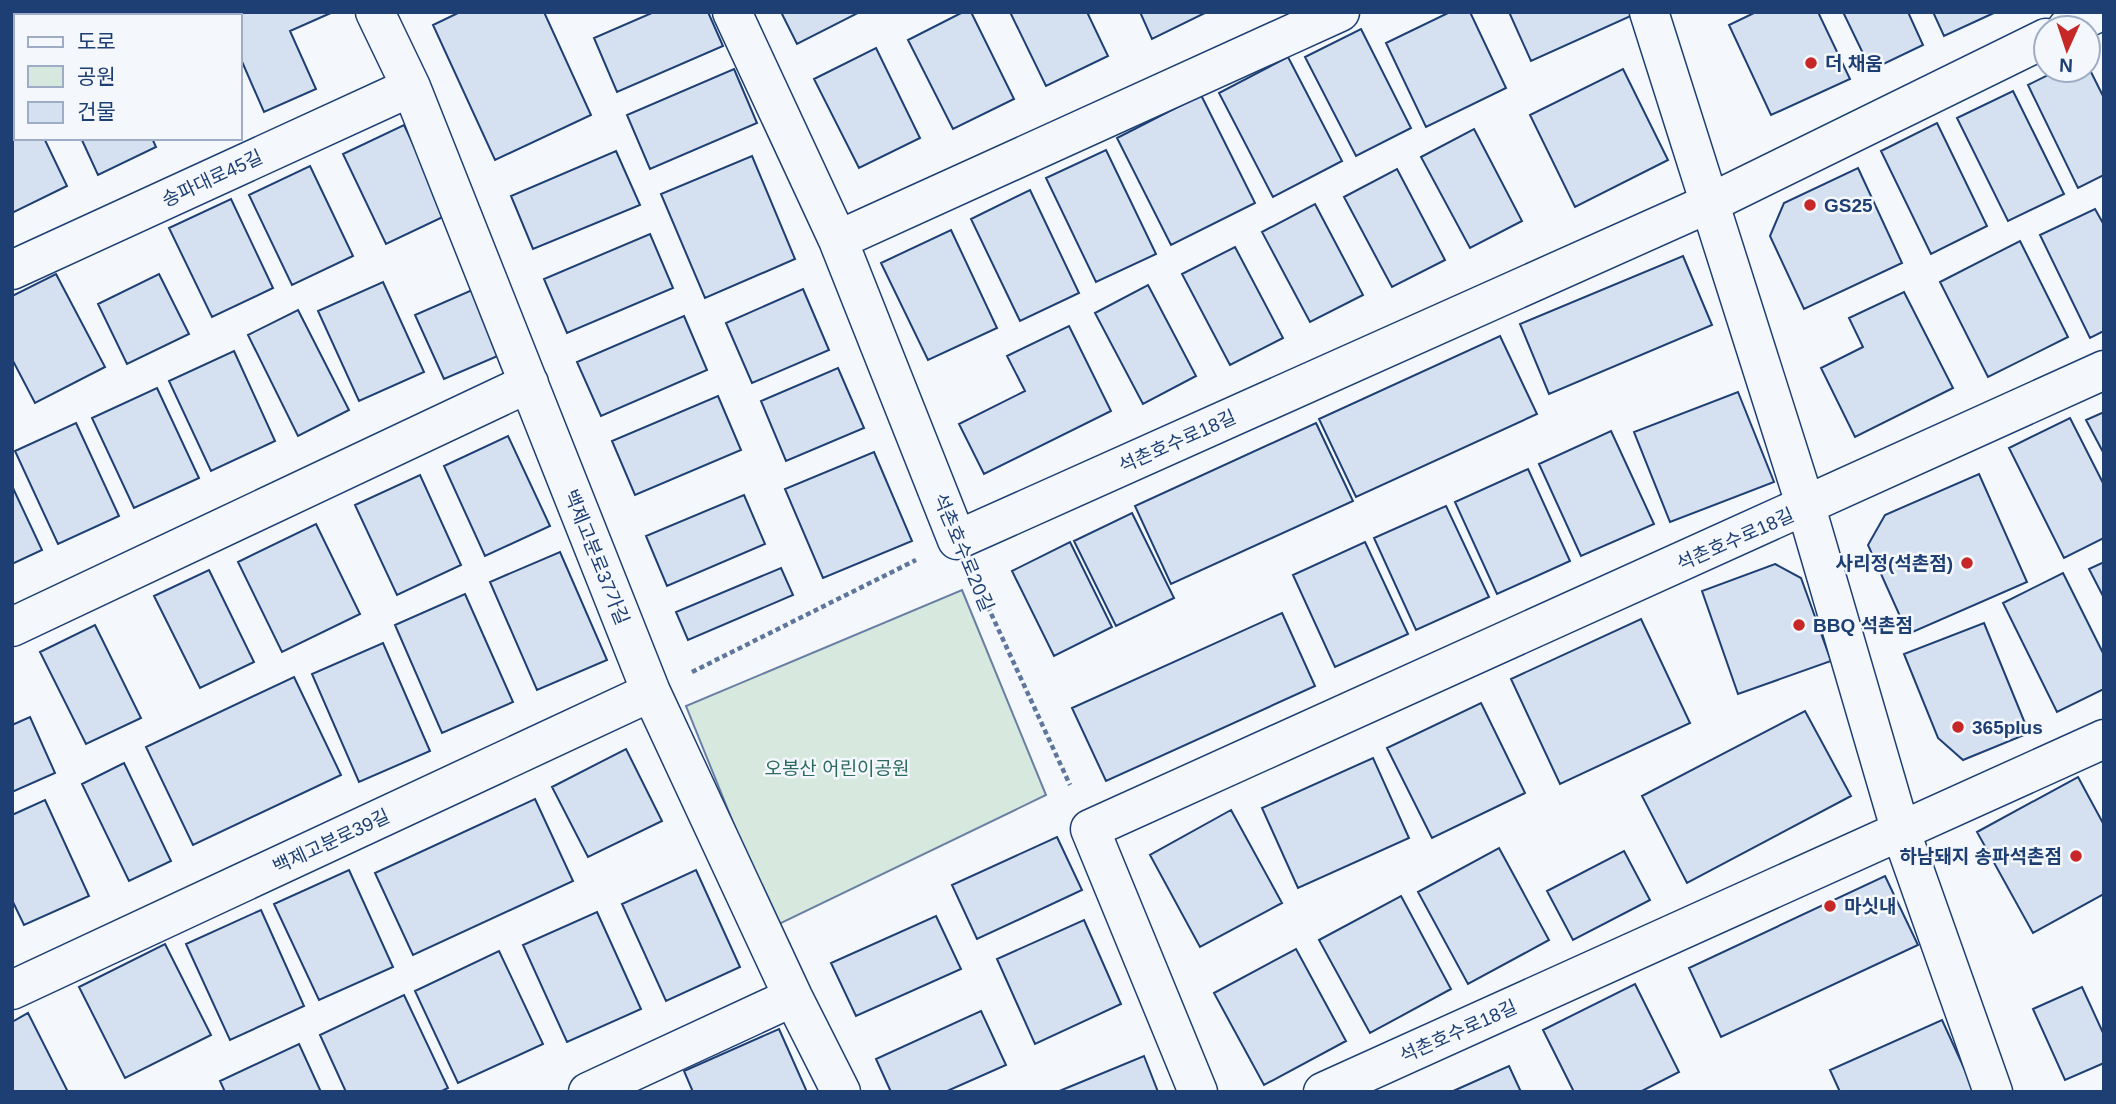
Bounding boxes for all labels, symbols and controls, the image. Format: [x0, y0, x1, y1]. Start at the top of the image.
legend [14, 14, 242, 140]
north arrow [2032, 14, 2102, 84]
text: 도로 [77, 30, 116, 53]
place label: 더 채움 [1825, 53, 1883, 74]
marker: 더 채움 [1803, 55, 1819, 71]
text: N [2059, 55, 2074, 76]
text: 공원 [77, 65, 116, 88]
text: 건물 [77, 100, 116, 123]
street label: 송파대로45길 [159, 146, 266, 211]
place label: GS25 [1824, 195, 1873, 216]
marker: GS25 [1802, 197, 1818, 213]
street label: 석촌호수로18길 [1115, 406, 1239, 477]
street label: 백제고분로37가길 [560, 487, 633, 628]
street label: 석촌호수로20길 [929, 490, 998, 614]
street label: 석촌호수로18길 [1673, 504, 1797, 575]
place label: 사리정(석촌점) [1835, 553, 1953, 574]
marker: 사리정(석촌점) [1959, 555, 1975, 571]
place label: BBQ 석촌점 [1813, 615, 1913, 636]
marker: BBQ 석촌점 [1791, 617, 1807, 633]
place label: 365plus [1972, 717, 2043, 738]
marker: 365plus [1950, 719, 1966, 735]
park label: 오봉산 어린이공원 [764, 758, 910, 779]
street label: 백제고분로39길 [270, 805, 393, 878]
place label: 하남돼지 송파석촌점 [1899, 846, 2062, 867]
marker: 하남돼지 송파석촌점 [2068, 848, 2084, 864]
place label: 마싯내 [1844, 896, 1896, 917]
marker: 마싯내 [1822, 898, 1838, 914]
street label: 석촌호수로18길 [1396, 996, 1520, 1067]

